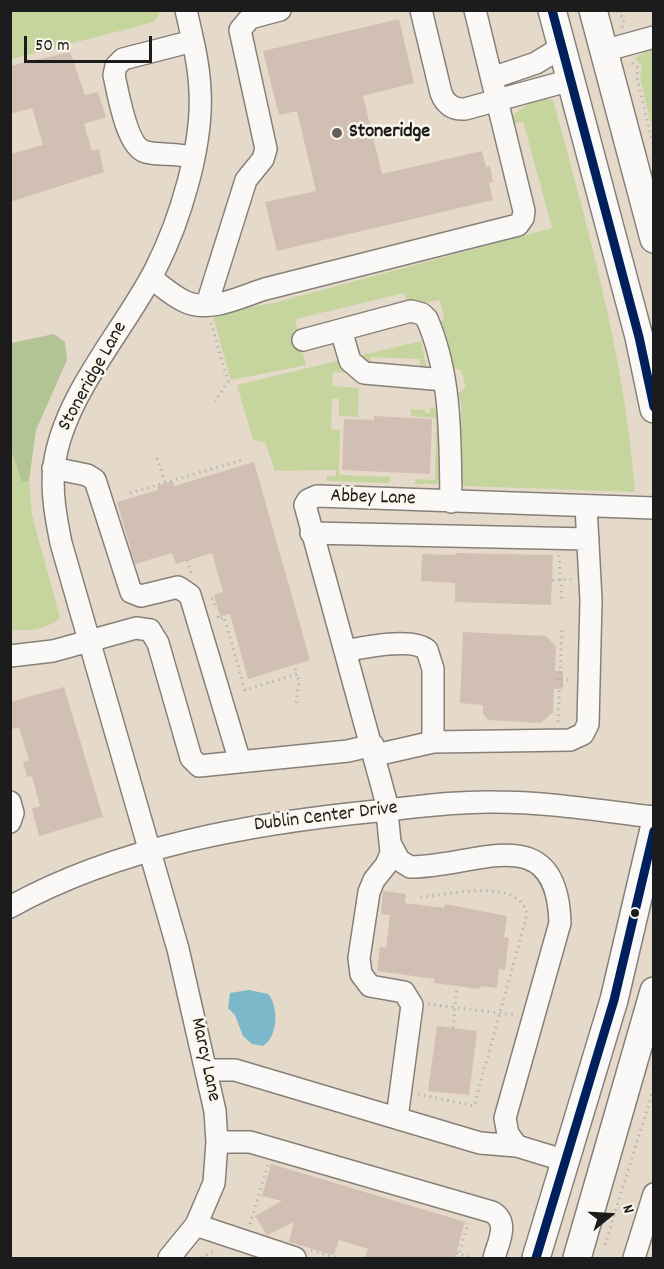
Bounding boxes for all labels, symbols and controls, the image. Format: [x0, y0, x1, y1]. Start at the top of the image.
scale bar [27, 24, 154, 62]
text: 50 m [35, 34, 70, 59]
place label: Stoneridge [349, 121, 430, 145]
marker: Stoneridge [330, 126, 344, 140]
street label: Stoneridge Lane [54, 318, 134, 436]
street label: Abbey Lane [330, 486, 416, 512]
street label: Dublin Center Drive [253, 797, 399, 839]
unlabelled marker [629, 907, 641, 919]
street label: Marcy Lane [183, 1016, 225, 1104]
north arrow [580, 1185, 640, 1245]
text: N [615, 1202, 640, 1217]

